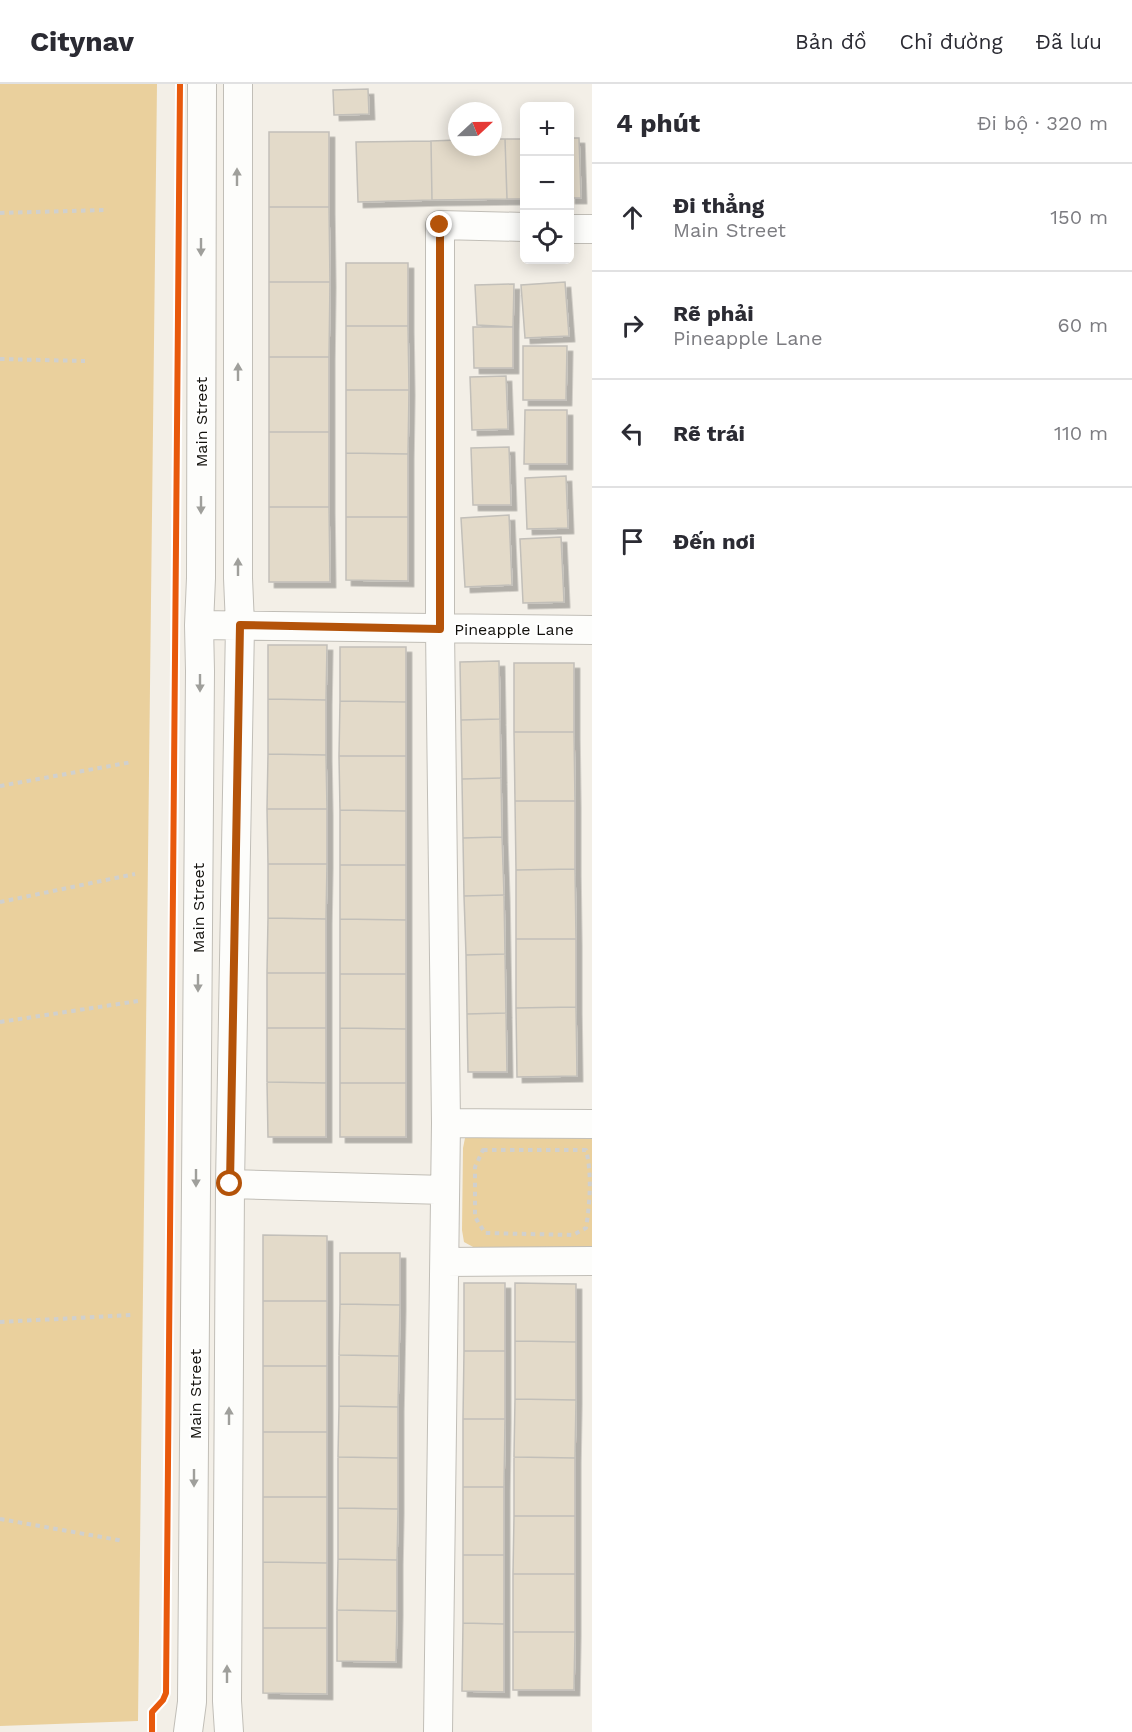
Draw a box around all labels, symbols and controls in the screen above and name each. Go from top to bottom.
text: Citynav [30,25,134,58]
text: Bản đồ [795,29,867,54]
text: Chỉ đường [900,29,1003,54]
text: Đã lưu [1036,29,1102,54]
north arrow [448,102,502,156]
map controls [520,102,574,264]
button: + [520,102,574,156]
text: 4 phút [616,108,700,138]
text: Đi bộ · 320 m [977,111,1108,135]
button: − [520,156,574,210]
one-way arrow [232,167,242,186]
text: Đi thẳng [673,193,764,218]
icon: ahead [616,201,649,234]
text: 150 m [1050,205,1108,229]
button: locate [520,210,574,264]
route end [426,211,452,237]
text: Main Street [673,218,786,242]
one-way arrow [196,238,206,257]
text: Rẽ phải [673,301,754,326]
icon: right [616,309,649,342]
text: 60 m [1058,313,1108,337]
text: Pineapple Lane [673,326,823,350]
one-way arrow [233,362,243,381]
street label: Main Street [192,377,211,467]
icon: left [616,417,649,450]
text: Rẽ trái [673,421,745,446]
text: 110 m [1054,421,1108,445]
one-way arrow [196,496,206,515]
icon: arrive [616,525,649,558]
text: Đến nơi [673,529,755,554]
one-way arrow [233,557,243,576]
street label: Pineapple Lane [454,620,574,639]
one-way arrow [195,674,205,693]
street label: Main Street [189,863,208,953]
one-way arrow [193,974,203,993]
one-way arrow [191,1169,201,1188]
route start [216,1170,242,1196]
street label: Main Street [186,1349,205,1439]
one-way arrow [224,1406,234,1425]
one-way arrow [189,1469,199,1488]
one-way arrow [222,1664,232,1683]

